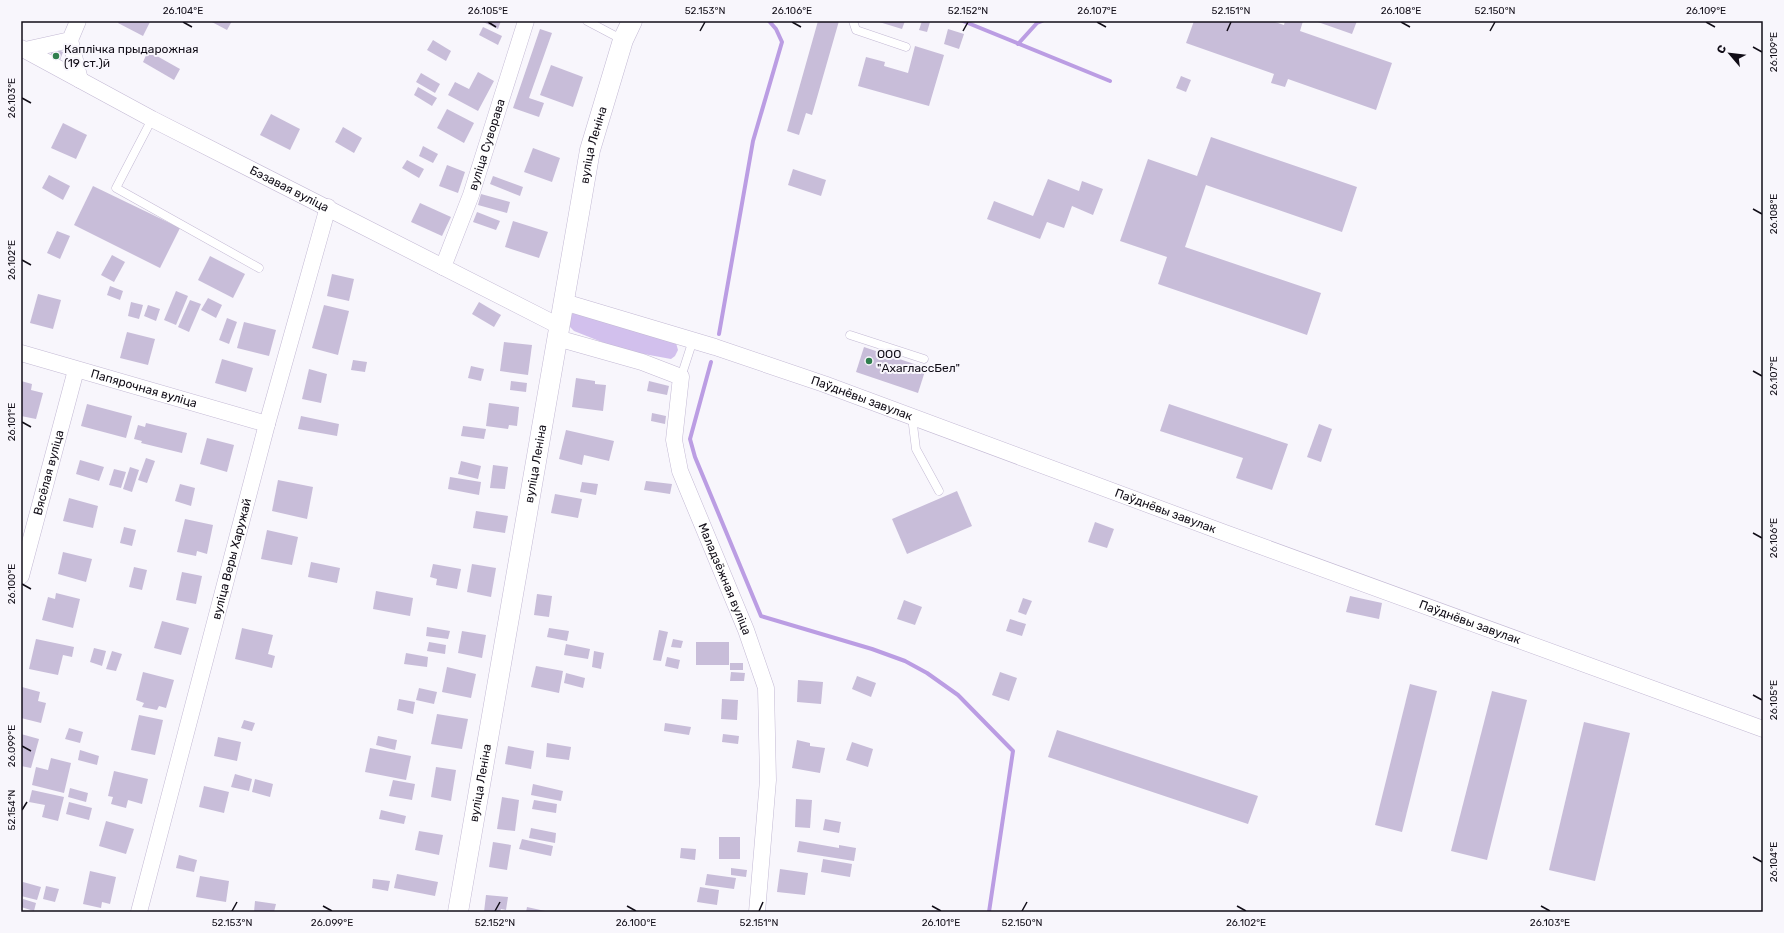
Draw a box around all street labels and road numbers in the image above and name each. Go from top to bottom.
street label: вуліца Суворава [466,97,508,192]
street label: вуліца Леніна [577,105,610,185]
street label: Бэзавая вуліца [247,163,331,215]
street label: Папярочная вуліца [89,367,199,410]
street label: Паўднёвы завулак [809,373,915,423]
street label: вуліца Леніна [522,423,549,504]
street label: Вясёлая вуліца [31,428,67,517]
street label: Паўднёвы завулак [1113,486,1219,536]
street label: вуліца Веры Харужай [209,497,254,621]
street label: Маладзёжная вуліца [695,521,754,637]
street label: Паўднёвы завулак [1417,597,1523,647]
street label: вуліца Леніна [467,743,494,823]

